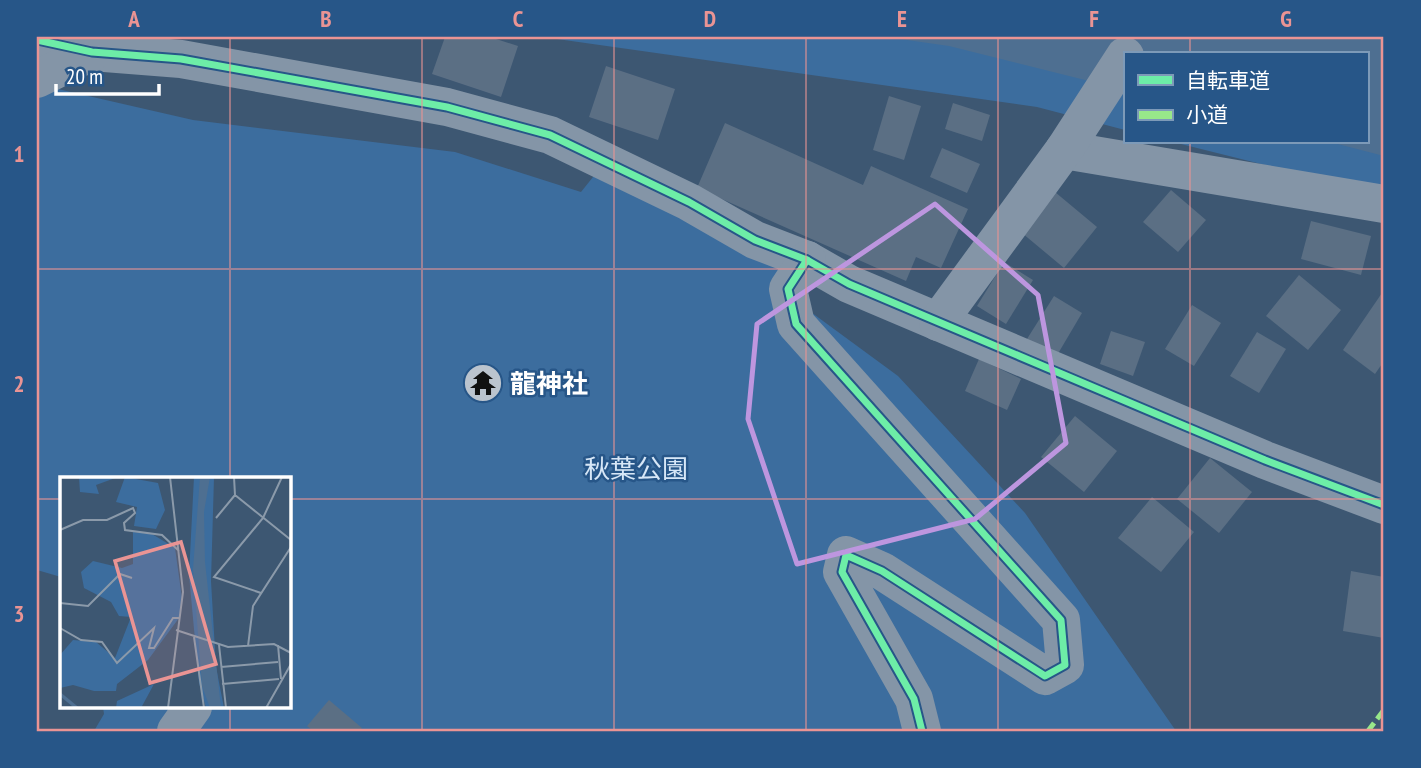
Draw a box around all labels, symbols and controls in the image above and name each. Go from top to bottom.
text: A [127,4,140,33]
text: B [320,4,332,33]
text: C [513,4,524,33]
text: D [704,4,716,33]
text: E [897,4,907,33]
text: F [1089,4,1099,33]
text: G [1280,4,1292,33]
scale bar [56,52,159,96]
legend [1124,52,1368,144]
text: 20 m [66,63,103,90]
text: 自転車道 [1186,67,1270,94]
text: 小道 [1186,101,1228,128]
text: 1 [14,139,25,168]
temple icon: 龍神社 [462,362,504,404]
place label: 龍神社 [510,367,588,400]
text: 2 [14,369,25,398]
park label: 秋葉公園 [584,452,688,485]
inset map [60,477,290,708]
text: 3 [14,599,25,628]

